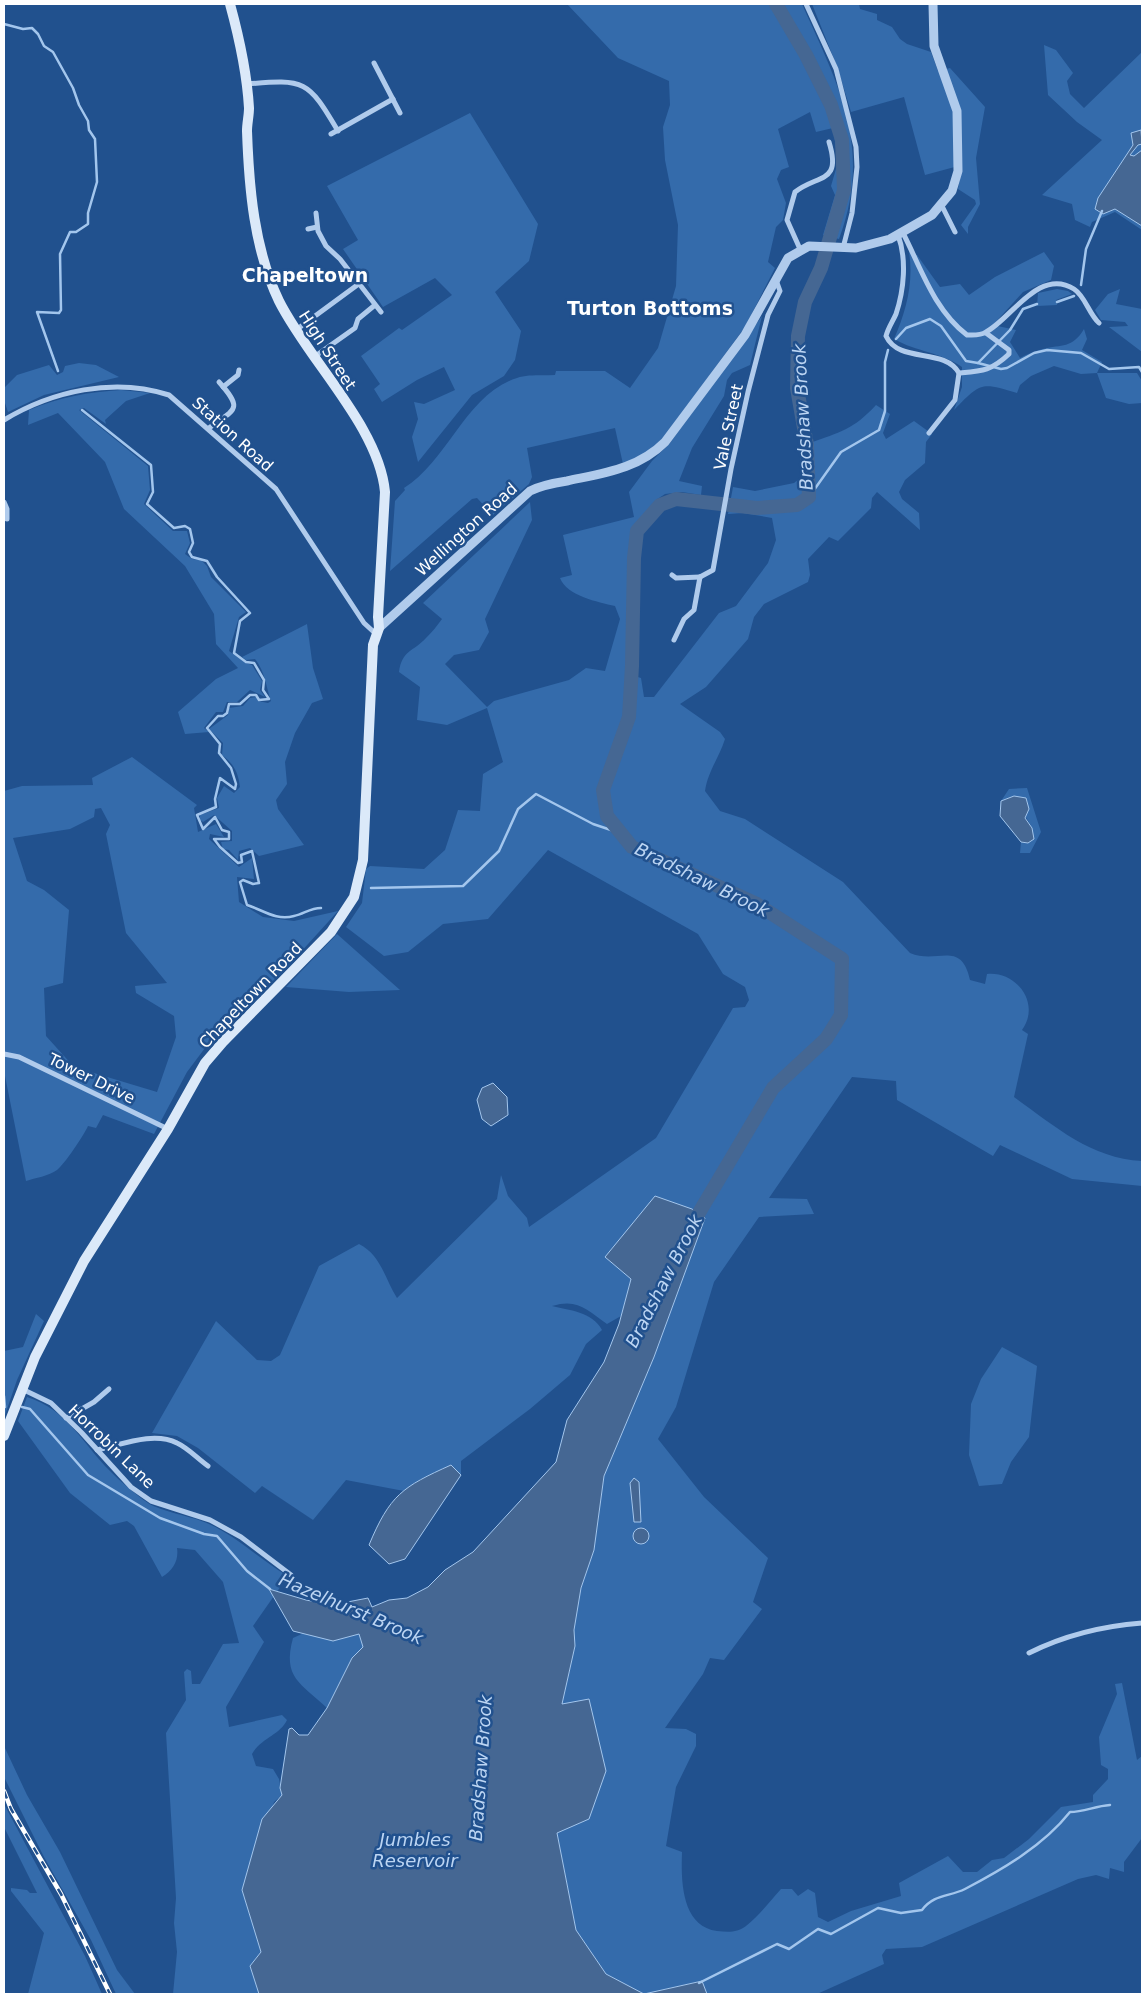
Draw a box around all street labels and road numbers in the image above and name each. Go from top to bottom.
street label: High Street [295,307,360,393]
street label: Vale Street [710,382,747,472]
street label: Station Road [188,393,277,476]
street label: Wellington Road [412,479,521,580]
street label: Chapeltown Road [195,938,306,1052]
street label: Tower Drive [44,1049,138,1108]
street label: Horrobin Lane [65,1400,159,1492]

